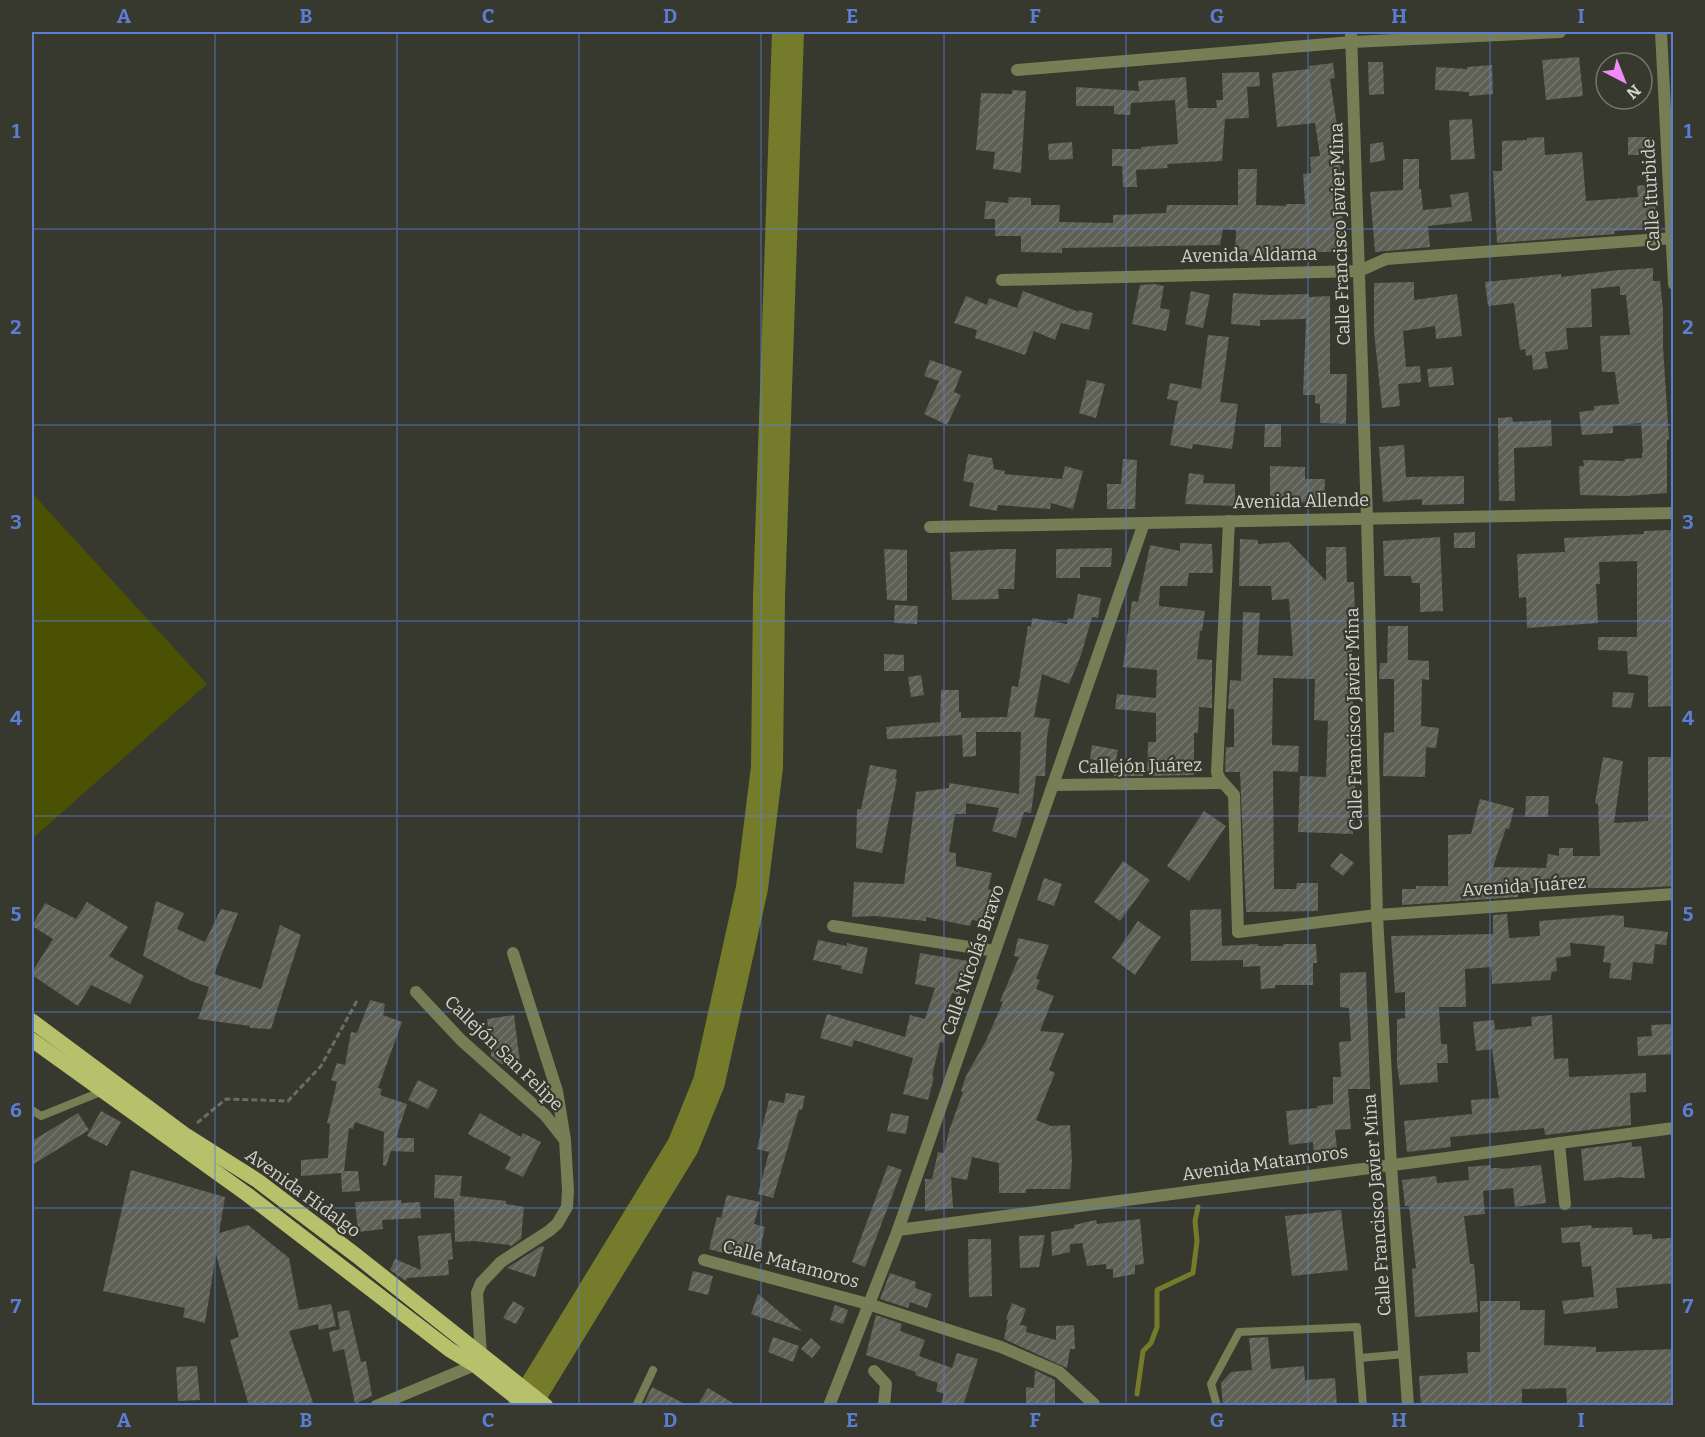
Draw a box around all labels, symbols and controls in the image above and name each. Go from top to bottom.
text: A [117,4,132,28]
text: B [300,4,313,28]
text: C [482,4,494,28]
text: D [663,4,677,28]
text: E [846,4,858,28]
text: F [1029,4,1041,28]
text: G [1210,4,1224,28]
text: H [1391,4,1407,28]
text: I [1577,4,1585,28]
north arrow [1594,51,1654,111]
text: N [1623,81,1645,103]
text: 1 [12,119,21,143]
text: 1 [1684,119,1693,143]
street label: Calle Francisco Javier Mina [1325,122,1355,346]
street label: Calle Iturbide [1637,138,1665,252]
street label: Avenida Aldama [1181,243,1318,267]
text: 2 [10,315,22,339]
text: 2 [1682,315,1694,339]
street label: Avenida Allende [1233,489,1369,513]
text: 3 [10,510,22,534]
text: 3 [1682,510,1694,534]
street label: Calle Francisco Javier Mina [1341,607,1367,831]
text: 4 [10,706,22,730]
text: 4 [1682,706,1694,730]
street label: Callejón Juárez [1078,754,1202,778]
street label: Avenida Juárez [1461,871,1587,901]
street label: Calle Nicolás Bravo [937,882,1009,1038]
text: 5 [11,902,22,926]
text: 5 [1683,902,1694,926]
street label: Callejón San Felipe [440,991,568,1115]
street label: Calle Francisco Javier Mina [1358,1093,1396,1317]
text: 6 [10,1098,22,1122]
text: 6 [1682,1098,1694,1122]
street label: Avenida Matamoros [1181,1140,1349,1186]
street label: Avenida Hidalgo [241,1144,365,1242]
street label: Calle Matamoros [720,1235,862,1293]
text: 7 [11,1294,22,1318]
text: 7 [1683,1294,1694,1318]
text: A [117,1408,132,1432]
text: B [300,1408,313,1432]
text: C [482,1408,494,1432]
text: D [663,1408,677,1432]
text: E [846,1408,858,1432]
text: F [1029,1408,1041,1432]
text: G [1210,1408,1224,1432]
text: H [1391,1408,1407,1432]
text: I [1577,1408,1585,1432]

